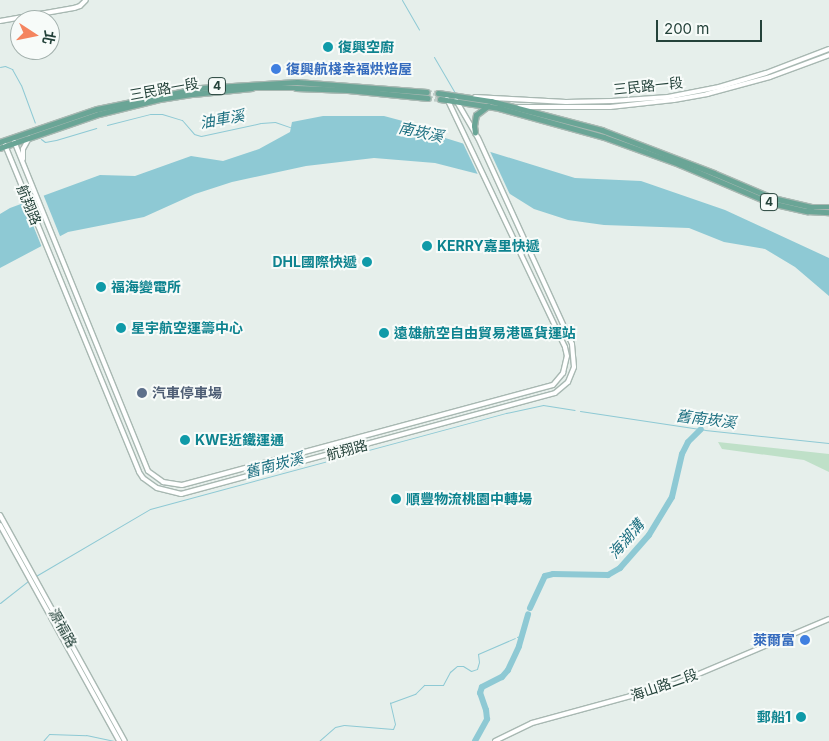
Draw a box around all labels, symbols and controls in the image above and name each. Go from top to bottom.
north arrow [10,10,60,60]
scale bar [659,10,765,42]
text: 200 m [664,19,709,38]
text: 北 [40,29,59,46]
place label: 復興空廚 [338,39,394,55]
marker: 復興空廚 [322,41,334,53]
place label: 復興航棧幸福烘焙屋 [286,61,412,77]
marker: 復興航棧幸福烘焙屋 [270,63,282,75]
street label: 三民路一段 [612,74,684,98]
street label: 三民路一段 [128,75,200,103]
road number: 4 [207,76,227,95]
water label: 油車溪 [198,106,246,132]
water label: 南崁溪 [397,119,445,145]
street label: 航翔路 [13,182,45,228]
road number: 4 [759,192,779,212]
place label: KERRY嘉里快遞 [437,238,540,254]
marker: KERRY嘉里快遞 [421,240,433,252]
place label: DHL國際快遞 [273,254,357,270]
marker: DHL國際快遞 [361,256,373,268]
place label: 福海變電所 [111,279,181,295]
marker: 福海變電所 [95,281,107,293]
place label: 星宇航空運籌中心 [131,320,243,336]
marker: 星宇航空運籌中心 [115,322,127,334]
place label: 遠雄航空自由貿易港區貨運站 [394,325,576,341]
marker: 遠雄航空自由貿易港區貨運站 [378,327,390,339]
place label: 汽車停車場 [152,385,222,401]
marker: 汽車停車場 [136,387,148,399]
water label: 舊南崁溪 [675,406,737,432]
place label: KWE近鐵運通 [195,432,284,448]
marker: KWE近鐵運通 [179,434,191,446]
street label: 航翔路 [325,436,369,464]
water label: 舊南崁溪 [243,449,305,481]
place label: 順豐物流桃園中轉場 [406,491,532,507]
marker: 順豐物流桃園中轉場 [390,493,402,505]
water label: 海湖溝 [604,516,648,562]
street label: 源福路 [45,606,81,650]
place label: 萊爾富 [753,632,795,648]
marker: 萊爾富 [799,634,811,646]
street label: 海山路二段 [628,666,700,704]
place label: 郵船1 [757,709,791,725]
marker: 郵船1 [795,711,807,723]

